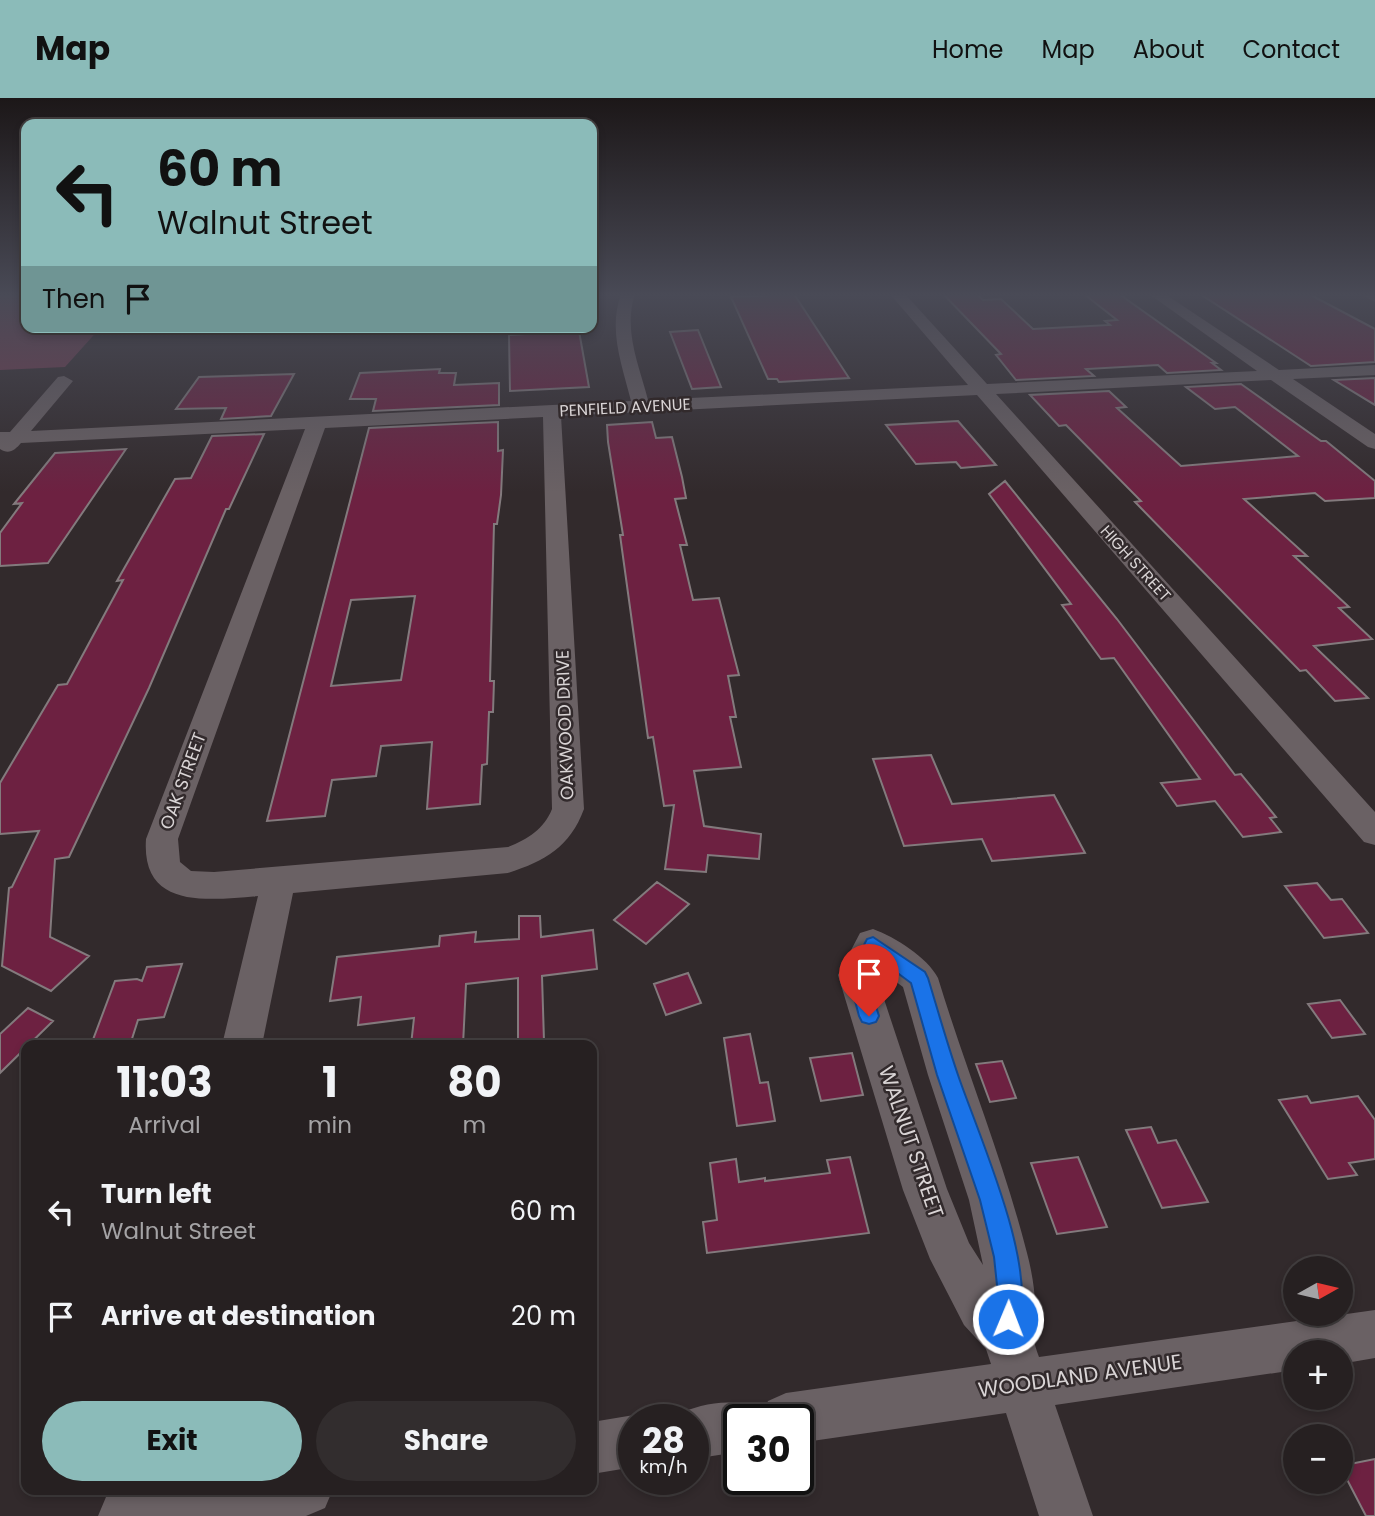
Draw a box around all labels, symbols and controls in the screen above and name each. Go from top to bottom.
text: Map [35,25,110,72]
text: Home [932,33,1004,66]
text: Map [1042,33,1095,66]
text: About [1133,33,1204,66]
text: Contact [1242,33,1340,66]
text: 60 m [157,135,282,203]
icon: left [42,147,133,238]
text: Walnut Street [157,200,373,245]
icon: arrive [119,280,157,318]
text: Then [42,281,105,317]
street label: PENFIELD AVENUE [559,393,691,422]
street label: HIGH STREET [1095,520,1176,607]
street label: OAKWOOD DRIVE [549,650,580,800]
street label: OAK STREET [153,729,212,833]
pin [839,944,899,1016]
icon: arrive [850,955,888,993]
text: 11:03 [116,1053,213,1112]
text: 1 [322,1053,338,1112]
text: 80 [447,1053,502,1112]
street label: WALNUT STREET [872,1062,951,1222]
text: Arrival [128,1109,201,1141]
text: min [308,1109,352,1141]
text: m [463,1109,486,1141]
text: Turn left [101,1176,212,1212]
icon: left [42,1193,80,1231]
text: 60 m [509,1193,576,1229]
text: Walnut Street [101,1215,256,1247]
north arrow [1283,1256,1353,1326]
map controls [1283,1256,1353,1494]
position arrow [971,1282,1045,1356]
icon: arrive [42,1298,80,1336]
text: Arrive at destination [101,1298,376,1334]
text: 20 m [511,1298,576,1334]
button: + [1283,1340,1353,1410]
street label: WOODLAND AVENUE [976,1347,1184,1404]
button: Exit [42,1401,302,1481]
button: Share [316,1401,576,1481]
speed limit sign: 30 [723,1404,814,1495]
text: 28 [642,1416,685,1465]
button: − [1283,1424,1353,1494]
text: km/h [640,1454,687,1479]

